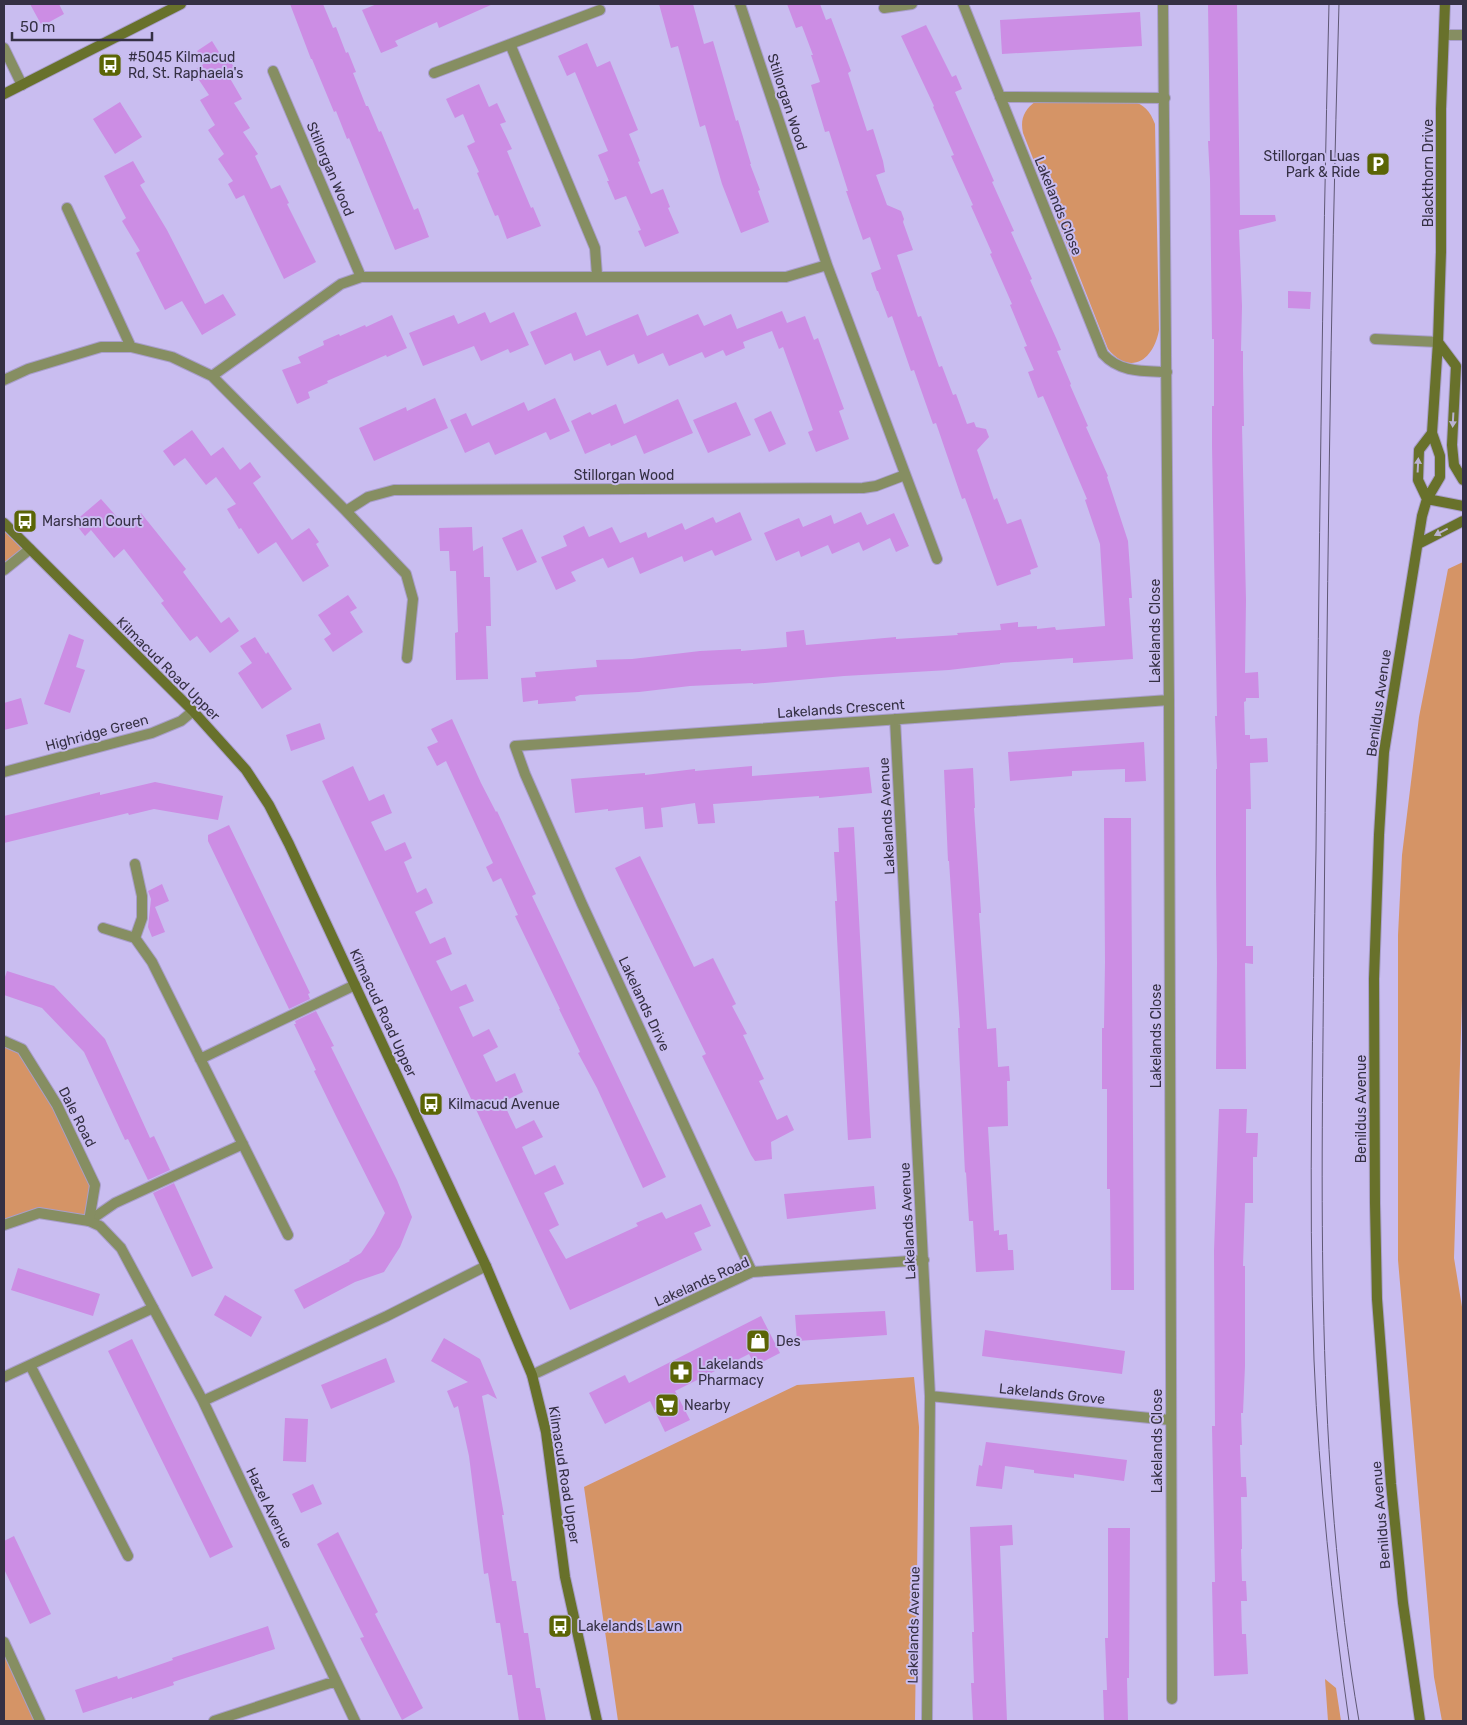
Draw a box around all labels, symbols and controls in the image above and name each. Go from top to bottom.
scale bar [12,10,152,42]
text: 50 m [20,18,55,36]
place label: #5045 Kilmacud Rd, St. Raphaela's [128,49,243,82]
street label: Stillorgan Wood [763,51,811,153]
bus stop icon: #5045 Kilmacud Rd, St. Raphaela's [97,52,123,78]
street label: Stillorgan Wood [303,119,357,219]
street label: Blackthorn Drive [1420,119,1437,227]
place label: Stillorgan Luas Park & Ride [1263,148,1360,181]
parking icon: Stillorgan Luas Park & Ride [1365,151,1391,177]
street label: Lakelands Close [1031,154,1086,258]
one-way arrow [1449,412,1457,428]
one-way arrow [1415,457,1423,473]
street label: Stillorgan Wood [574,467,674,484]
bus stop icon: Marsham Court [12,508,38,534]
place label: Marsham Court [42,513,143,530]
one-way arrow [1433,528,1448,537]
street label: Lakelands Close [1147,579,1164,683]
street label: Kilmacud Road Upper [113,614,224,725]
street label: Benildus Avenue [1363,648,1395,758]
street label: Lakelands Crescent [777,696,906,722]
street label: Highridge Green [44,711,150,755]
street label: Lakelands Avenue [875,757,899,875]
street label: Kilmacud Road Upper [346,946,420,1080]
street label: Lakelands Drive [615,954,673,1054]
street label: Lakelands Close [1148,984,1165,1088]
street label: Benildus Avenue [1353,1055,1370,1163]
street label: Dale Road [55,1084,99,1150]
bus stop icon: Kilmacud Avenue [418,1091,444,1117]
place label: Kilmacud Avenue [448,1096,560,1113]
street label: Lakelands Avenue [896,1162,920,1280]
street label: Lakelands Road [652,1253,752,1311]
shop icon: Des [745,1328,771,1354]
place label: Des [776,1333,801,1350]
place label: Lakelands Pharmacy [698,1356,764,1389]
pharmacy icon: Lakelands Pharmacy [668,1359,694,1385]
street label: Lakelands Grove [998,1380,1106,1408]
street label: Lakelands Close [1149,1389,1166,1493]
supermarket icon: Nearby [654,1392,680,1418]
place label: Nearby [684,1397,731,1414]
street label: Kilmacud Road Upper [545,1405,583,1546]
street label: Benildus Avenue [1368,1460,1394,1570]
street label: Hazel Avenue [242,1465,296,1551]
street label: Lakelands Avenue [904,1566,924,1684]
bus stop icon: Lakelands Lawn [547,1613,573,1639]
place label: Lakelands Lawn [578,1618,682,1635]

